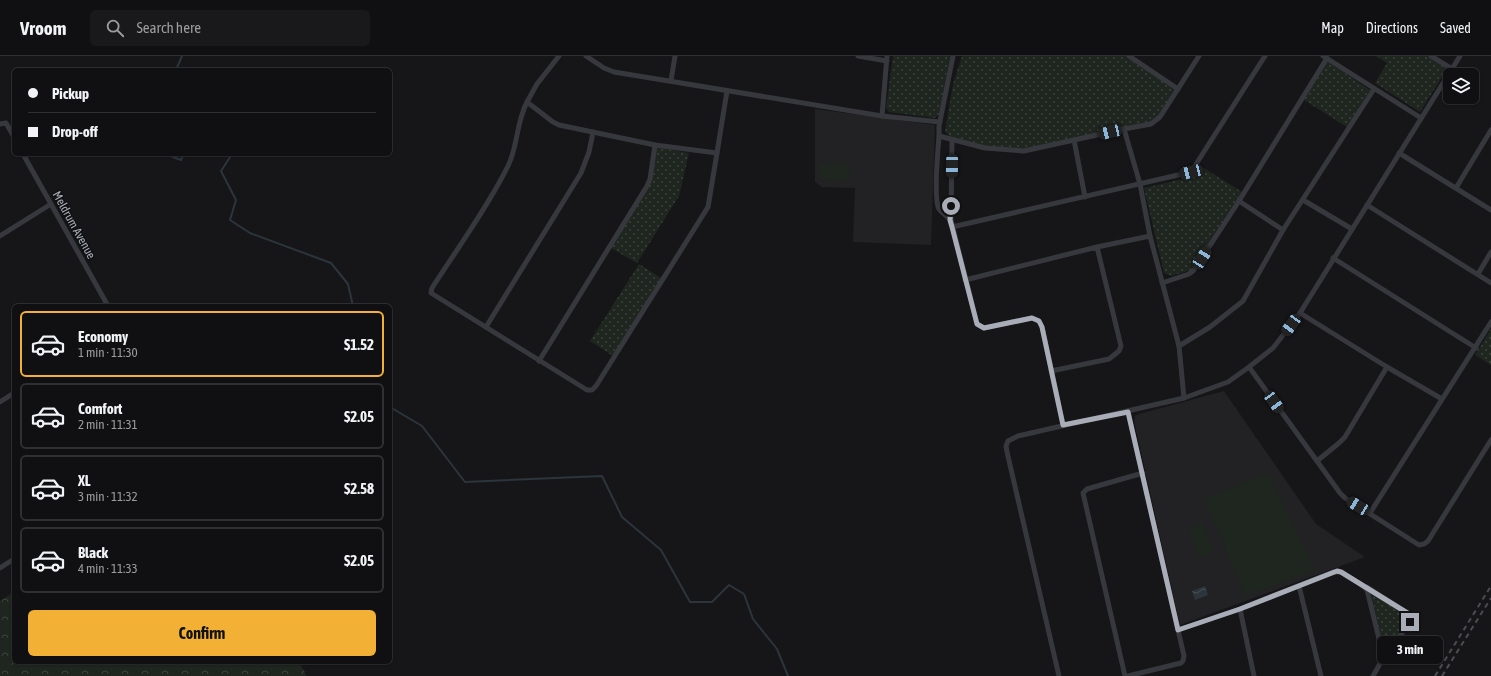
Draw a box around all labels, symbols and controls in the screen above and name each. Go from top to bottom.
search box [90,10,370,46]
text: Vroom [20,17,66,39]
icon: search [104,17,126,39]
text: Search here [136,19,201,36]
text: Map [1321,20,1344,36]
text: Directions [1366,20,1418,36]
text: Saved [1440,20,1471,36]
map controls [1443,68,1479,104]
button: layers [1443,68,1479,104]
text: Pickup [52,85,89,102]
text: Drop-off [52,123,98,140]
car [1097,123,1123,141]
car [946,154,958,178]
car [1178,163,1204,181]
street label: Meldrum Avenue [50,189,98,261]
route start [942,197,960,215]
car [1190,245,1214,271]
car [1279,312,1303,338]
icon: car [30,326,66,362]
text: Economy [78,328,128,345]
text: $1.52 [344,336,374,353]
text: 1 min · 11:30 [78,345,138,360]
car [1262,389,1286,415]
icon: car [30,398,66,434]
text: Comfort [78,400,122,417]
text: $2.05 [344,408,374,425]
text: 2 min · 11:31 [78,417,138,432]
icon: car [30,470,66,506]
text: XL [78,472,91,489]
text: $2.58 [344,480,374,497]
text: 3 min · 11:32 [78,489,138,504]
car [1345,495,1371,517]
icon: car [30,542,66,578]
text: Black [78,544,108,561]
text: $2.05 [344,552,374,569]
text: 4 min · 11:33 [78,561,138,576]
button: Confirm [28,610,376,656]
route end [1401,613,1419,631]
callout: 3 min [1377,636,1443,664]
text: 3 min [1397,642,1423,657]

